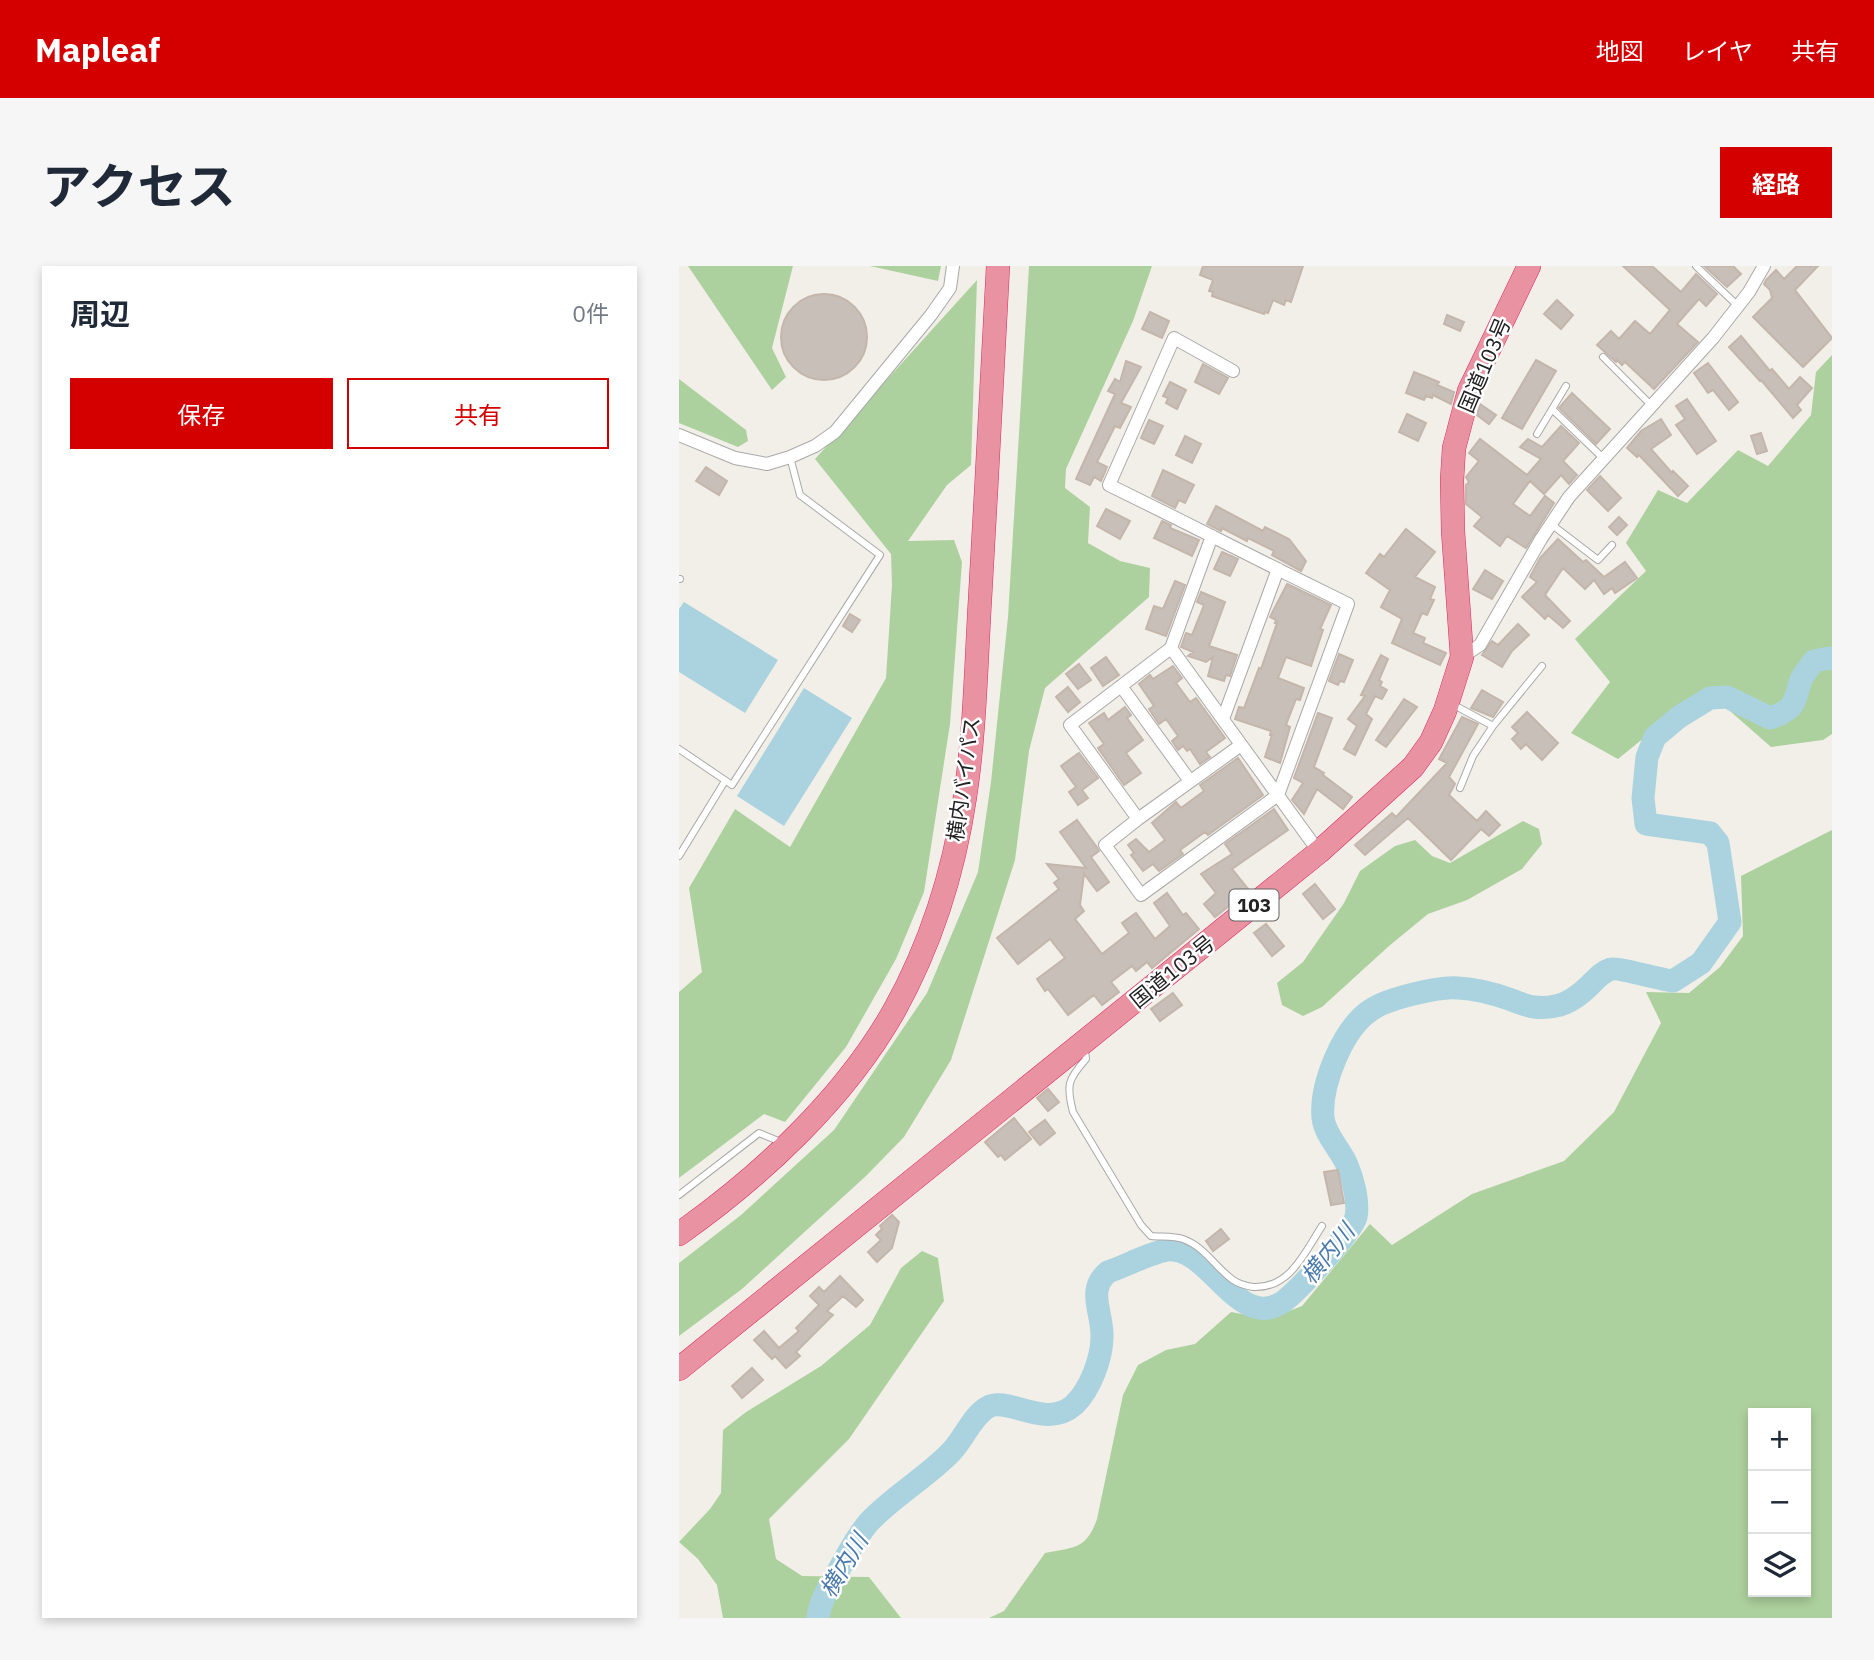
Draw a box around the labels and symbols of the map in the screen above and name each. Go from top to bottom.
street label: 国道103号 [1451,313,1517,417]
street label: 横内バイパス [940,715,986,843]
road number: 103 [1229,890,1279,920]
street label: 国道103号 [1124,928,1220,1014]
water label: 横内川 [1294,1214,1362,1289]
water label: 横内川 [812,1525,875,1602]

